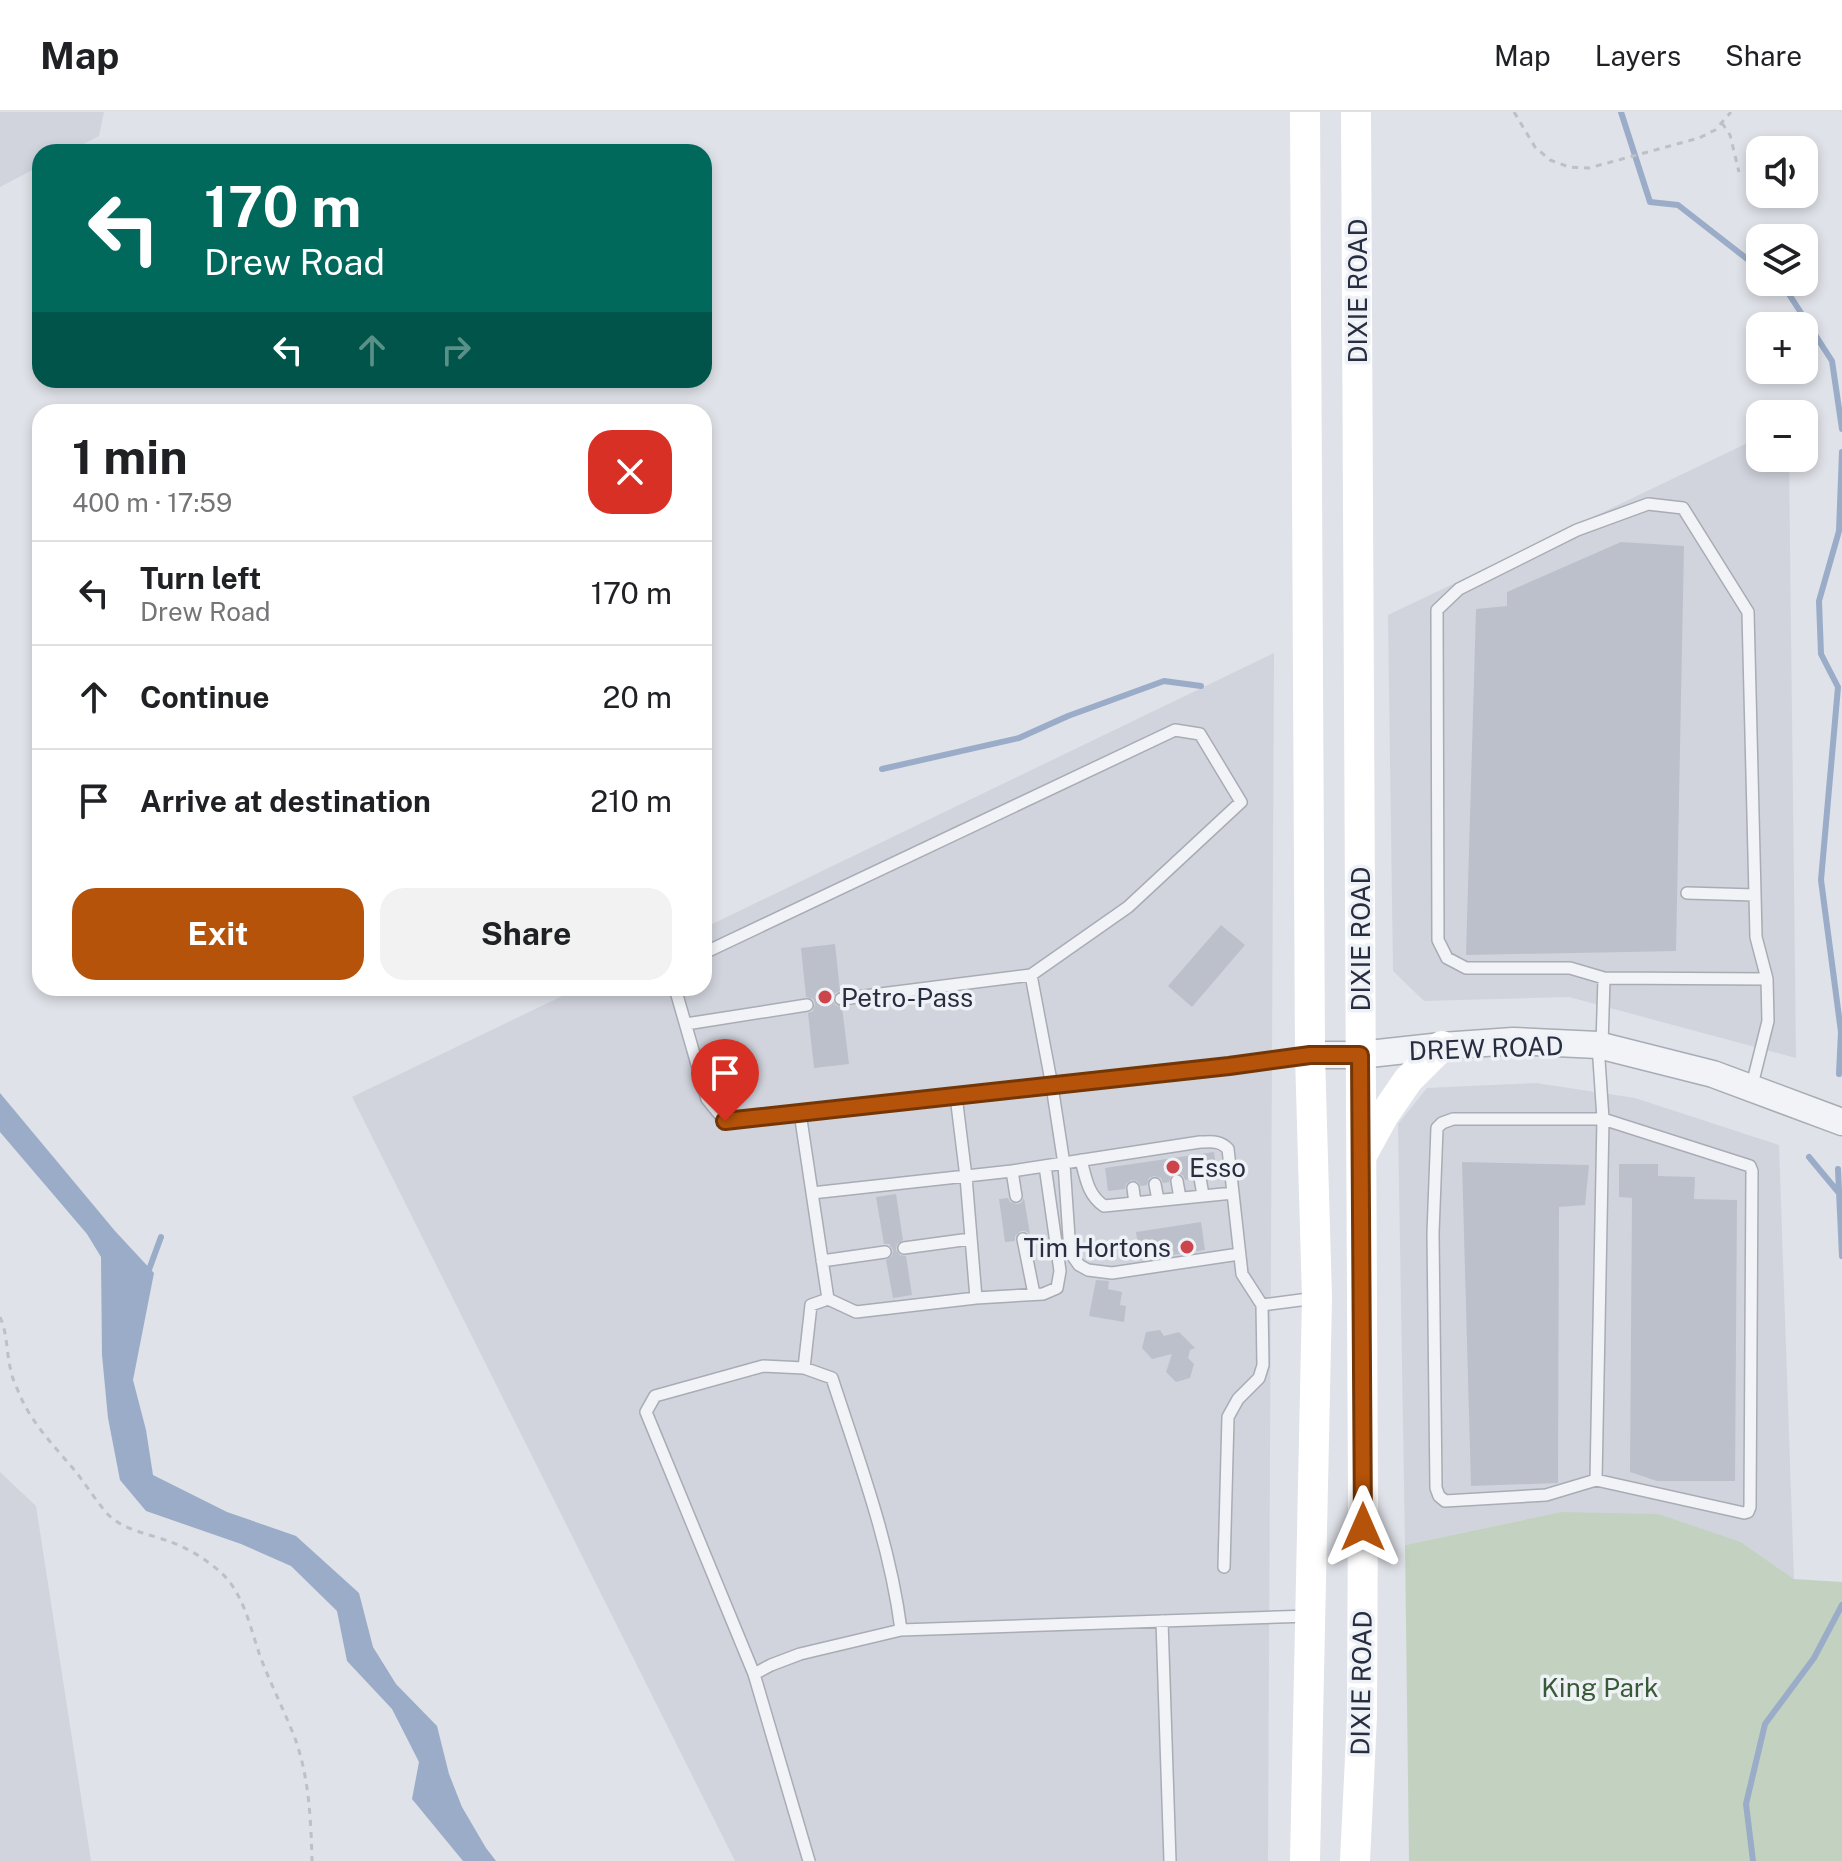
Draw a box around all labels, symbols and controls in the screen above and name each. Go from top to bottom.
text: Map [40,33,119,78]
text: Map [1494,39,1551,72]
text: Layers [1595,39,1681,72]
text: Share [1725,39,1802,72]
map controls [1746,136,1818,472]
button: sound [1746,136,1818,208]
text: 170 m [204,174,361,240]
icon: left [72,176,176,280]
street label: DIXIE ROAD [1342,218,1373,364]
button: layers [1746,224,1818,296]
text: Drew Road [204,241,385,283]
button: + [1746,312,1818,384]
icon: left [266,328,310,372]
icon: ahead [350,328,394,372]
icon: right [434,328,478,372]
button: − [1746,400,1818,472]
text: 1 min [72,428,188,485]
button: close [588,430,672,514]
text: 400 m · 17:59 [72,487,232,518]
text: Turn left [140,560,261,596]
icon: left [72,571,116,615]
text: 170 m [591,575,672,611]
text: Drew Road [140,596,271,627]
icon: ahead [72,675,116,719]
text: Continue [140,679,270,715]
text: 20 m [603,679,672,715]
icon: arrive [72,779,116,823]
text: Arrive at destination [140,783,431,819]
text: 210 m [590,783,672,819]
street label: DIXIE ROAD [1345,866,1376,1012]
button: Exit [72,888,364,980]
button: Share [380,888,672,980]
place label: Petro-Pass [841,982,973,1013]
marker: Petro-Pass [816,988,834,1006]
street label: DREW ROAD [1408,1030,1564,1066]
pin [691,1039,759,1121]
icon: arrive [703,1051,747,1095]
place label: Esso [1189,1152,1246,1183]
marker: Esso [1164,1158,1182,1176]
place label: Tim Hortons [1023,1232,1171,1263]
marker: Tim Hortons [1178,1238,1196,1256]
position arrow [1321,1485,1405,1569]
street label: DIXIE ROAD [1344,1610,1378,1756]
park label: King Park [1541,1672,1659,1703]

